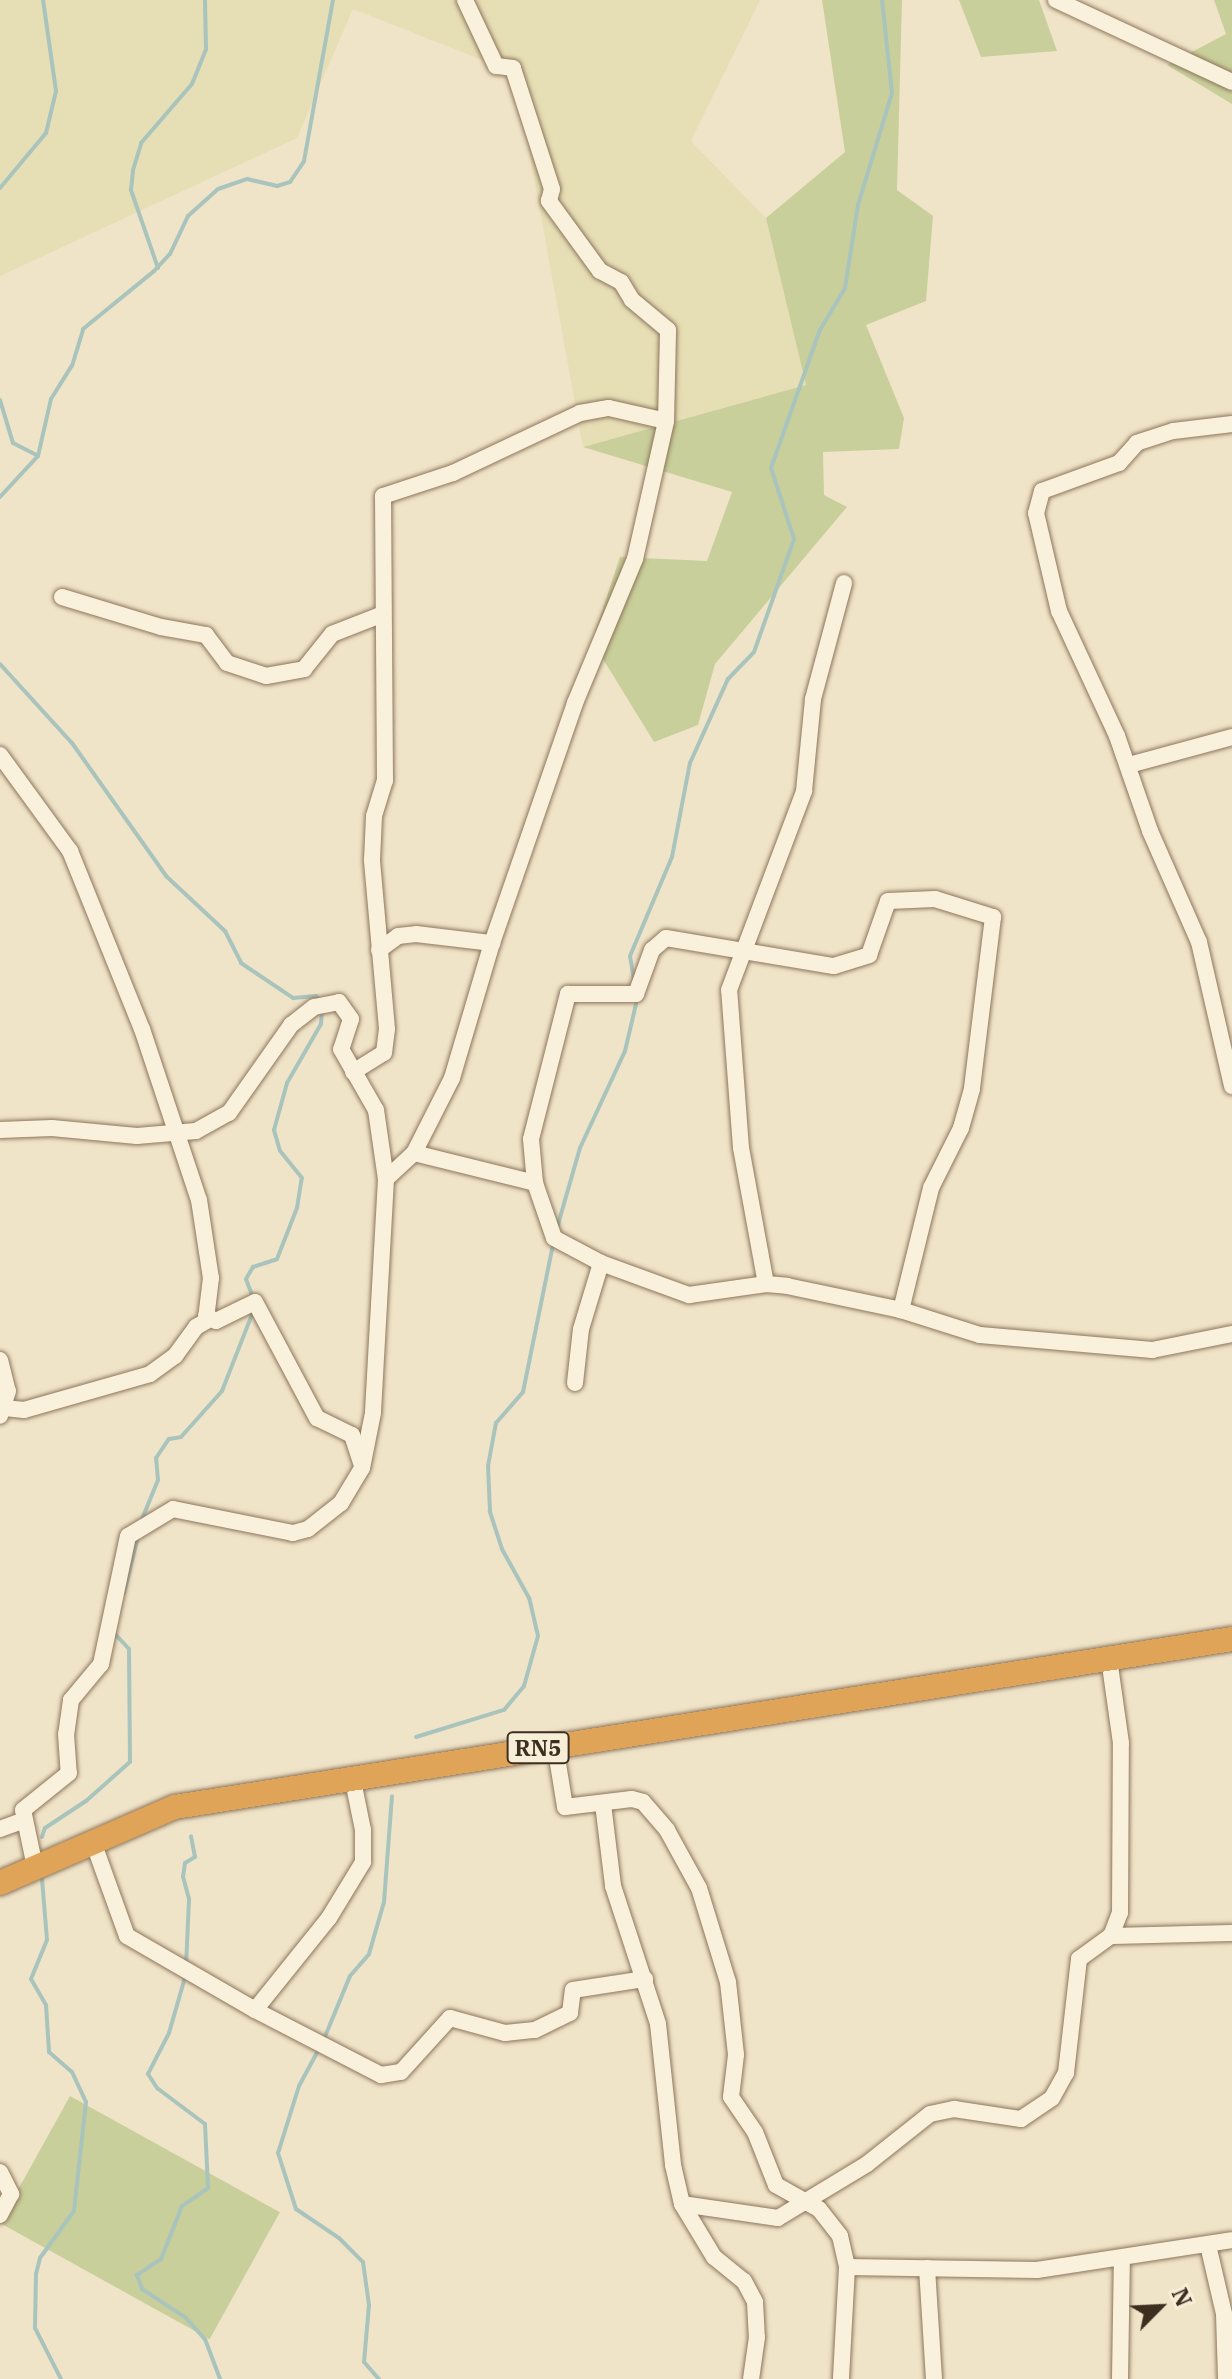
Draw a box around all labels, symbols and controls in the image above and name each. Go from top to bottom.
road number: RN5 [506,1730,570,1766]
north arrow [1120,2267,1200,2347]
text: N [1166,2283,1199,2311]

